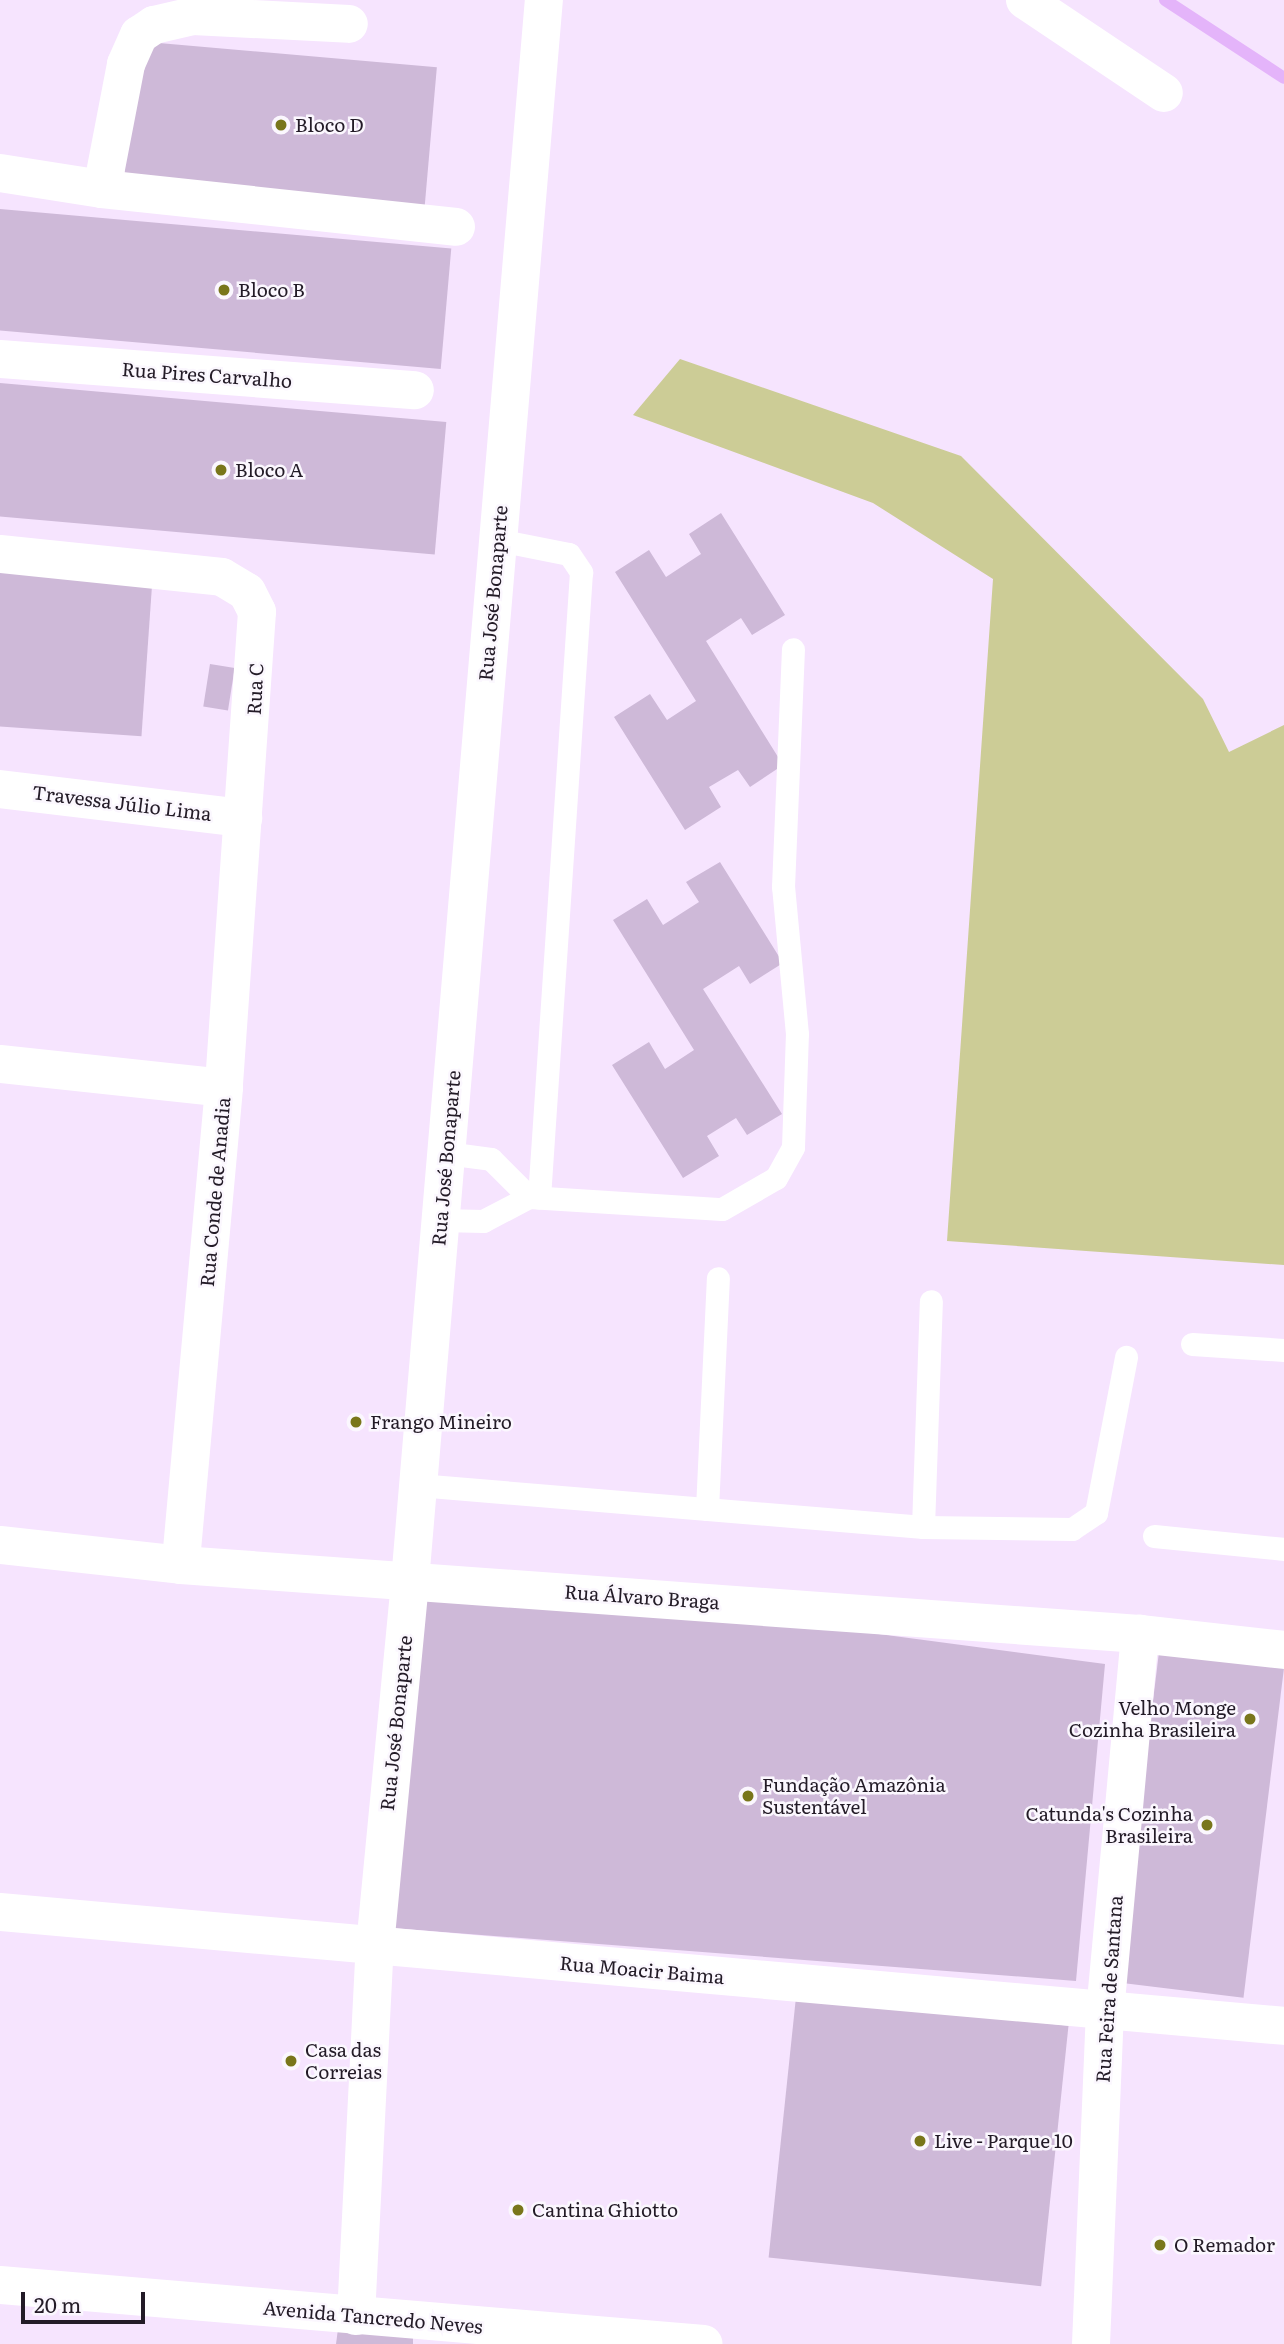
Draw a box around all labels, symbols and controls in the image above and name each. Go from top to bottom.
place label: Bloco D [295,114,364,136]
marker: Bloco D [273,117,289,133]
place label: Bloco B [238,279,305,301]
marker: Bloco B [216,282,232,298]
street label: Rua Pires Carvalho [121,358,293,392]
place label: Bloco A [235,459,303,481]
marker: Bloco A [213,462,229,478]
street label: Rua José Bonaparte [474,504,512,682]
street label: Rua C [242,662,268,716]
street label: Travessa Júlio Lima [31,781,213,825]
street label: Rua José Bonaparte [427,1069,465,1247]
street label: Rua Conde de Anadia [195,1096,235,1288]
place label: Frango Mineiro [370,1411,512,1433]
marker: Frango Mineiro [348,1414,364,1430]
street label: Rua Álvaro Braga [563,1580,721,1614]
street label: Rua José Bonaparte [375,1634,417,1812]
place label: Velho Monge Cozinha Brasileira [1069,1697,1236,1741]
marker: Velho Monge Cozinha Brasileira [1242,1711,1258,1727]
place label: Fundação Amazônia Sustentável [762,1774,946,1818]
marker: Fundação Amazônia Sustentável [740,1788,756,1804]
place label: Catunda's Cozinha Brasileira [1026,1803,1193,1847]
marker: Catunda's Cozinha Brasileira [1199,1817,1215,1833]
street label: Rua Feira de Santana [1091,1895,1127,2083]
street label: Rua Moacir Baima [559,1951,725,1989]
place label: Casa das Correias [305,2039,382,2083]
marker: Casa das Correias [283,2053,299,2069]
place label: Live - Parque 10 [934,2130,1073,2152]
marker: Live - Parque 10 [912,2133,928,2149]
place label: Cantina Ghiotto [532,2199,678,2221]
marker: Cantina Ghiotto [510,2202,526,2218]
place label: O Remador [1174,2234,1275,2256]
marker: O Remador [1152,2237,1168,2253]
scale bar [24,2278,149,2322]
text: 20 m [34,2288,81,2319]
street label: Avenida Tancredo Neves [262,2296,484,2338]

